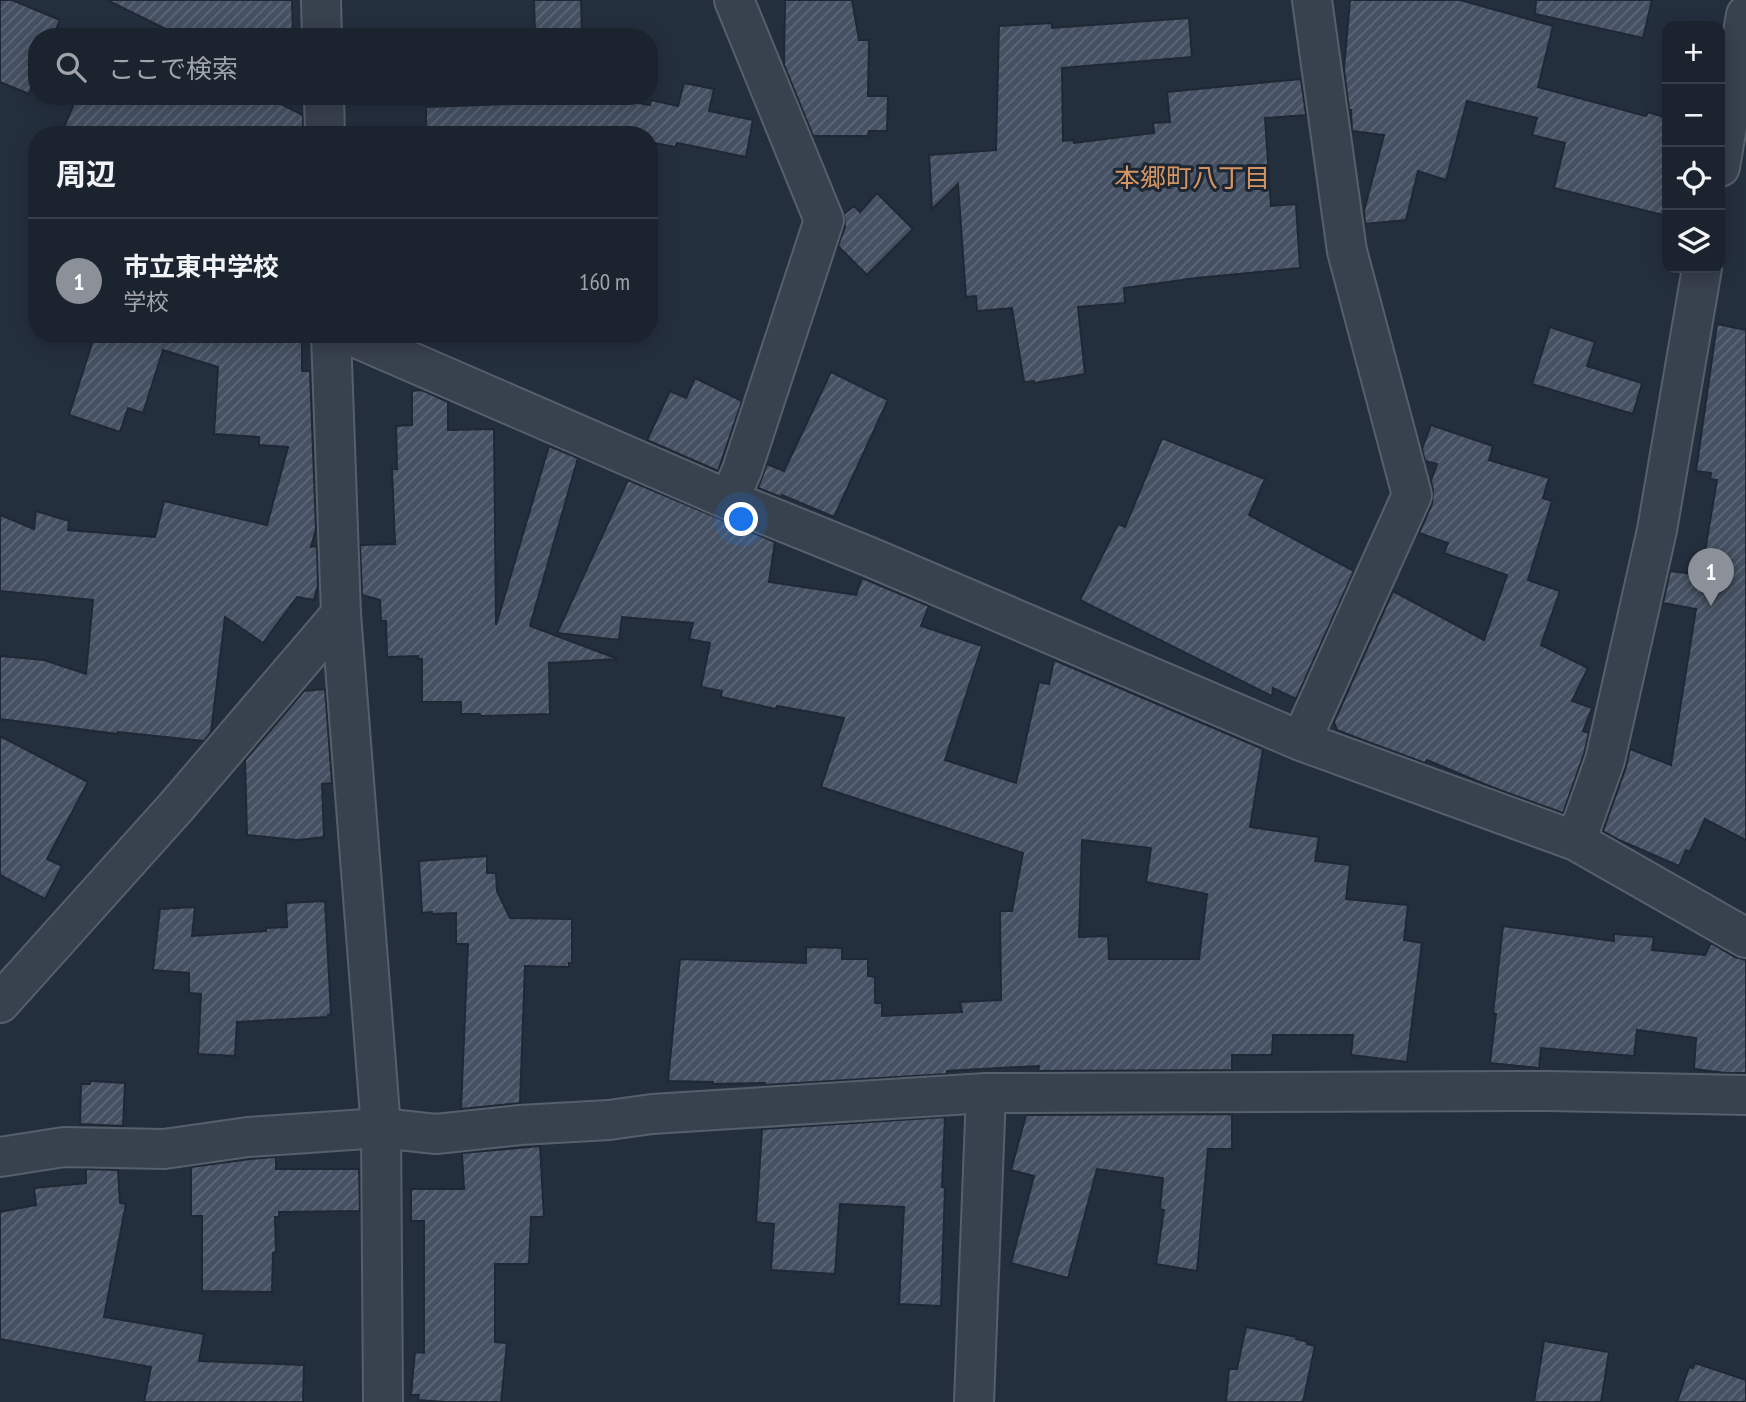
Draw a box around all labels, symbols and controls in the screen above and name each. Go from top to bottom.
map controls [1662,21,1725,273]
button: + [1662,21,1725,84]
search box [28,28,658,105]
icon: search [52,48,90,86]
text: ここで検索 [108,52,238,85]
button: − [1662,84,1725,147]
button: locate [1662,147,1725,210]
text: 周辺 [56,154,116,193]
district label: 本郷町八丁目 [1114,161,1270,194]
button: layers [1662,210,1725,273]
text: 市立東中学校 [123,250,279,283]
text: 1 [74,267,85,296]
text: 160 m [579,267,630,296]
text: 学校 [123,287,169,316]
your location [724,502,758,536]
pin: 1 [1688,548,1734,606]

